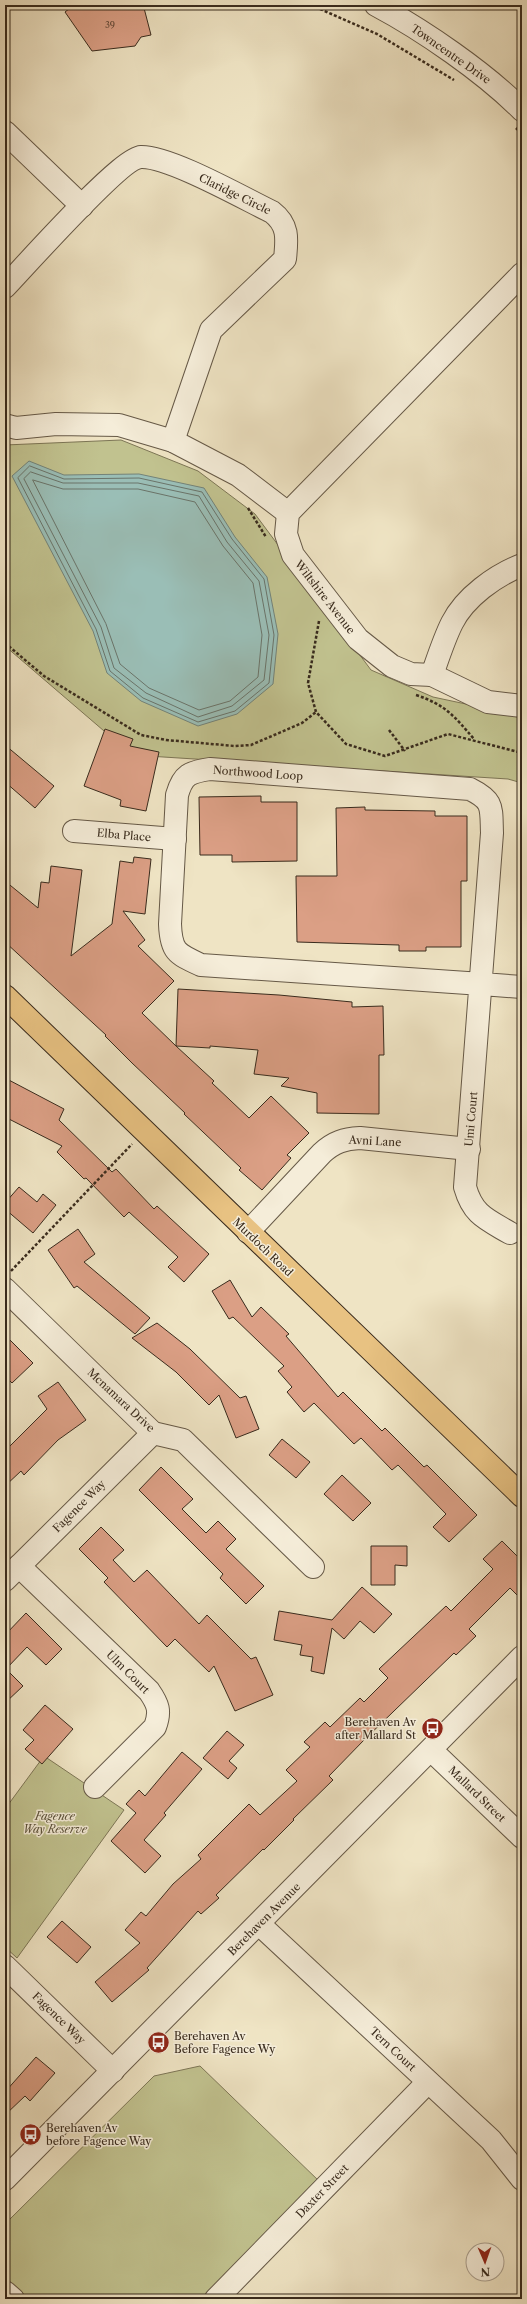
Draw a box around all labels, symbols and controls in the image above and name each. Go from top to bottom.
house number: 39 [105,19,115,30]
street label: Towncentre Drive [408,21,494,87]
street label: Claridge Circle [197,170,273,218]
street label: Wiltshire Avenue [291,557,358,637]
street label: Northwood Loop [213,763,304,783]
street label: Elba Place [96,826,152,844]
street label: Umi Court [462,1091,480,1147]
street label: Avni Lane [347,1133,402,1149]
street label: Murdoch Road [230,1215,296,1279]
street label: Mcnamara Drive [84,1365,158,1435]
street label: Fagence Way [50,1476,109,1535]
street label: Ulm Court [103,1647,153,1697]
place label: Berehaven Av after Mallard St [335,1715,417,1742]
bus stop icon: Berehaven Av after Mallard St [419,1715,445,1741]
street label: Mallard Street [445,1763,509,1825]
park label: Fagence Way Reserve [23,1809,88,1836]
street label: Berehaven Avenue [225,1880,303,1958]
street label: Fagence Way [29,1989,89,2047]
street label: Tern Court [367,2024,419,2074]
bus stop icon: Berehaven Av Before Fagence Wy [146,2029,172,2055]
place label: Berehaven Av Before Fagence Wy [174,2029,276,2056]
bus stop icon: Berehaven Av before Fagence Way [17,2121,43,2147]
place label: Berehaven Av before Fagence Way [46,2121,152,2148]
street label: Daxter Street [293,2161,351,2221]
north arrow [465,2242,505,2282]
text: N [480,2265,490,2279]

